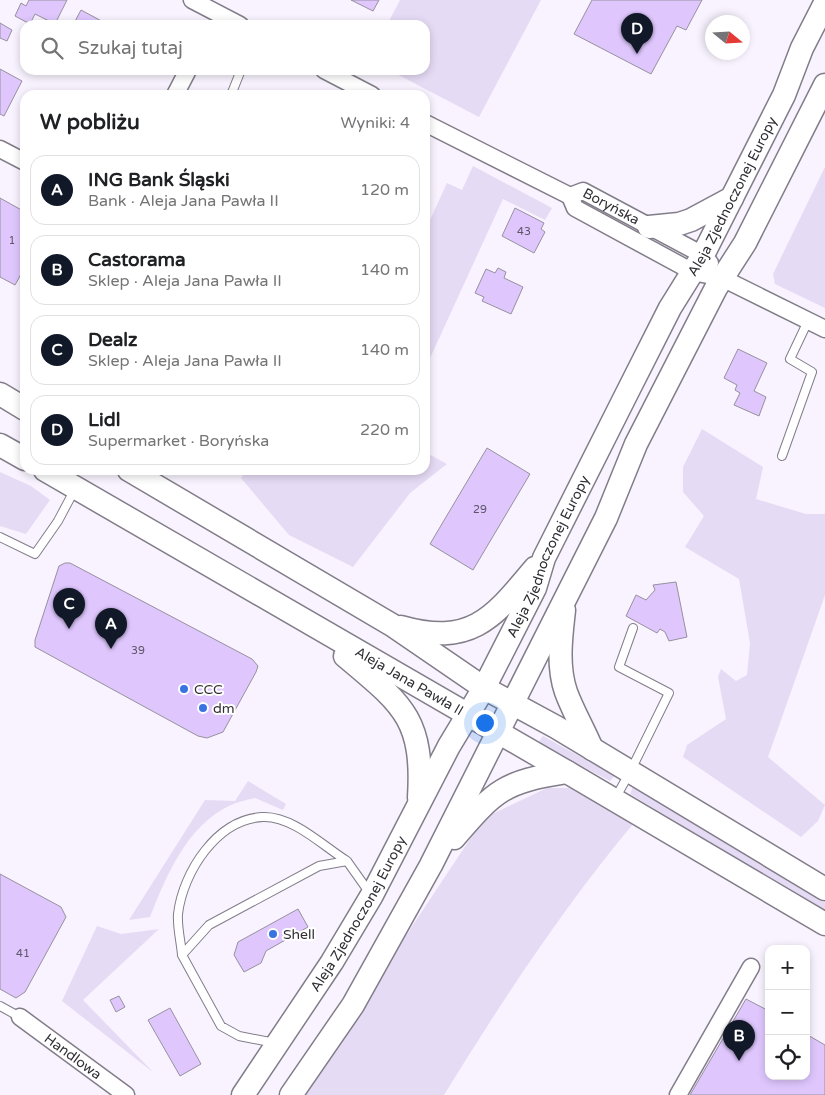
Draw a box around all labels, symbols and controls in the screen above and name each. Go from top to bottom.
pin: D [621,13,653,54]
north arrow [705,15,750,60]
search box [20,20,430,75]
icon: search [38,34,66,62]
text: Szukaj tutaj [78,37,183,59]
text: W pobliżu [40,110,140,135]
text: Wyniki: 4 [341,113,410,133]
street label: Aleja Zjednoczonej Europy [684,114,781,279]
text: ING Bank Śląski [88,169,230,191]
text: A [51,180,63,200]
text: 120 m [360,180,409,200]
street label: Boryńska [580,185,642,229]
text: Bank · Aleja Jana Pawła II [88,191,279,211]
house number: 43 [517,225,531,238]
house number: 1 [9,234,15,247]
text: Castorama [88,249,186,271]
text: B [51,260,63,280]
text: 140 m [360,260,409,280]
text: Sklep · Aleja Jana Pawła II [88,271,282,291]
text: Dealz [88,329,138,351]
text: C [51,340,63,360]
text: 140 m [360,340,409,360]
text: Sklep · Aleja Jana Pawła II [88,351,282,371]
text: Lidl [88,409,120,431]
text: D [51,420,63,440]
text: 220 m [360,420,409,440]
text: Supermarket · Boryńska [88,431,269,451]
street label: Aleja Zjednoczonej Europy [503,472,593,640]
house number: 29 [473,503,487,516]
pin: C [53,588,85,629]
pin: A [95,608,127,649]
street label: Aleja Jana Pawła II [352,643,466,719]
house number: 39 [131,644,145,657]
place label: CCC [194,681,223,698]
marker: CCC [178,683,190,695]
place label: dm [213,700,235,717]
marker: dm [197,702,209,714]
your location [472,710,498,736]
street label: Aleja Zjednoczonej Europy [307,833,410,995]
place label: Shell [283,926,315,943]
marker: Shell [267,928,279,940]
map controls [765,945,810,1080]
button: + [765,945,810,990]
house number: 41 [16,947,30,960]
button: − [765,990,810,1035]
pin: B [723,1020,755,1061]
street label: Handlowa [41,1030,105,1083]
button: locate [765,1035,810,1080]

